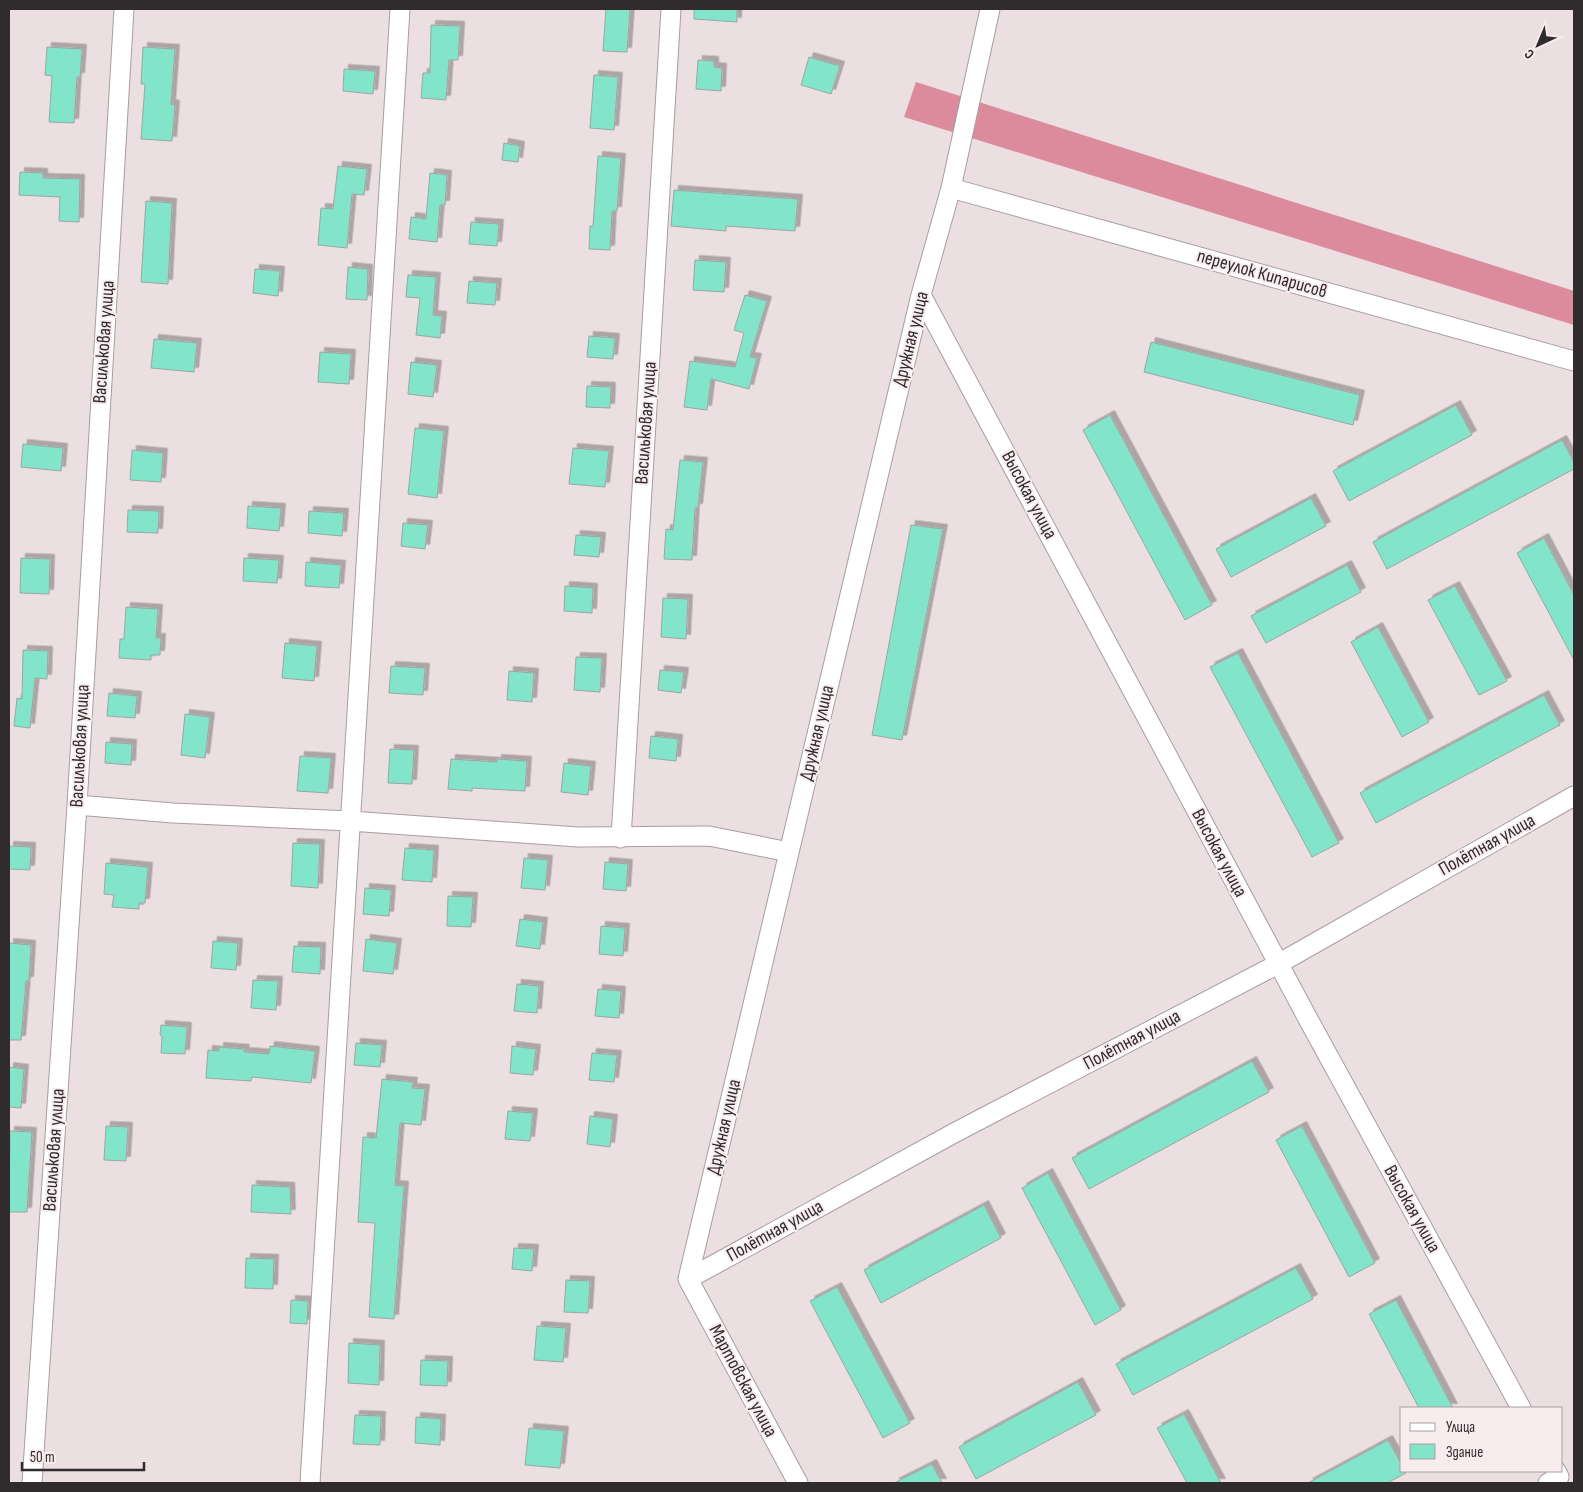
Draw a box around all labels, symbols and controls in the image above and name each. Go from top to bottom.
north arrow [1513,20,1563,70]
text: С [1521,45,1538,63]
street label: переулок Кипарисов [1194,244,1330,304]
street label: Васильковая улица [88,280,120,404]
street label: Дружная улица [888,289,934,389]
street label: Васильковая улица [630,361,662,485]
street label: Высокая улица [996,447,1062,543]
street label: Дружная улица [795,683,839,783]
street label: Васильковая улица [65,684,95,808]
street label: Высокая улица [1186,805,1252,901]
street label: Полётная улица [1435,809,1539,881]
street label: Полётная улица [1079,1005,1185,1075]
street label: Дружная улица [702,1077,746,1177]
street label: Васильковая улица [38,1088,70,1212]
street label: Высокая улица [1379,1161,1445,1257]
street label: Полётная улица [723,1195,827,1267]
street label: Мартовская улица [704,1321,782,1441]
legend [1400,1407,1563,1472]
text: Улица [1446,1418,1475,1437]
scale bar [22,1440,145,1472]
text: Здание [1446,1443,1483,1462]
text: 50 m [30,1448,55,1467]

